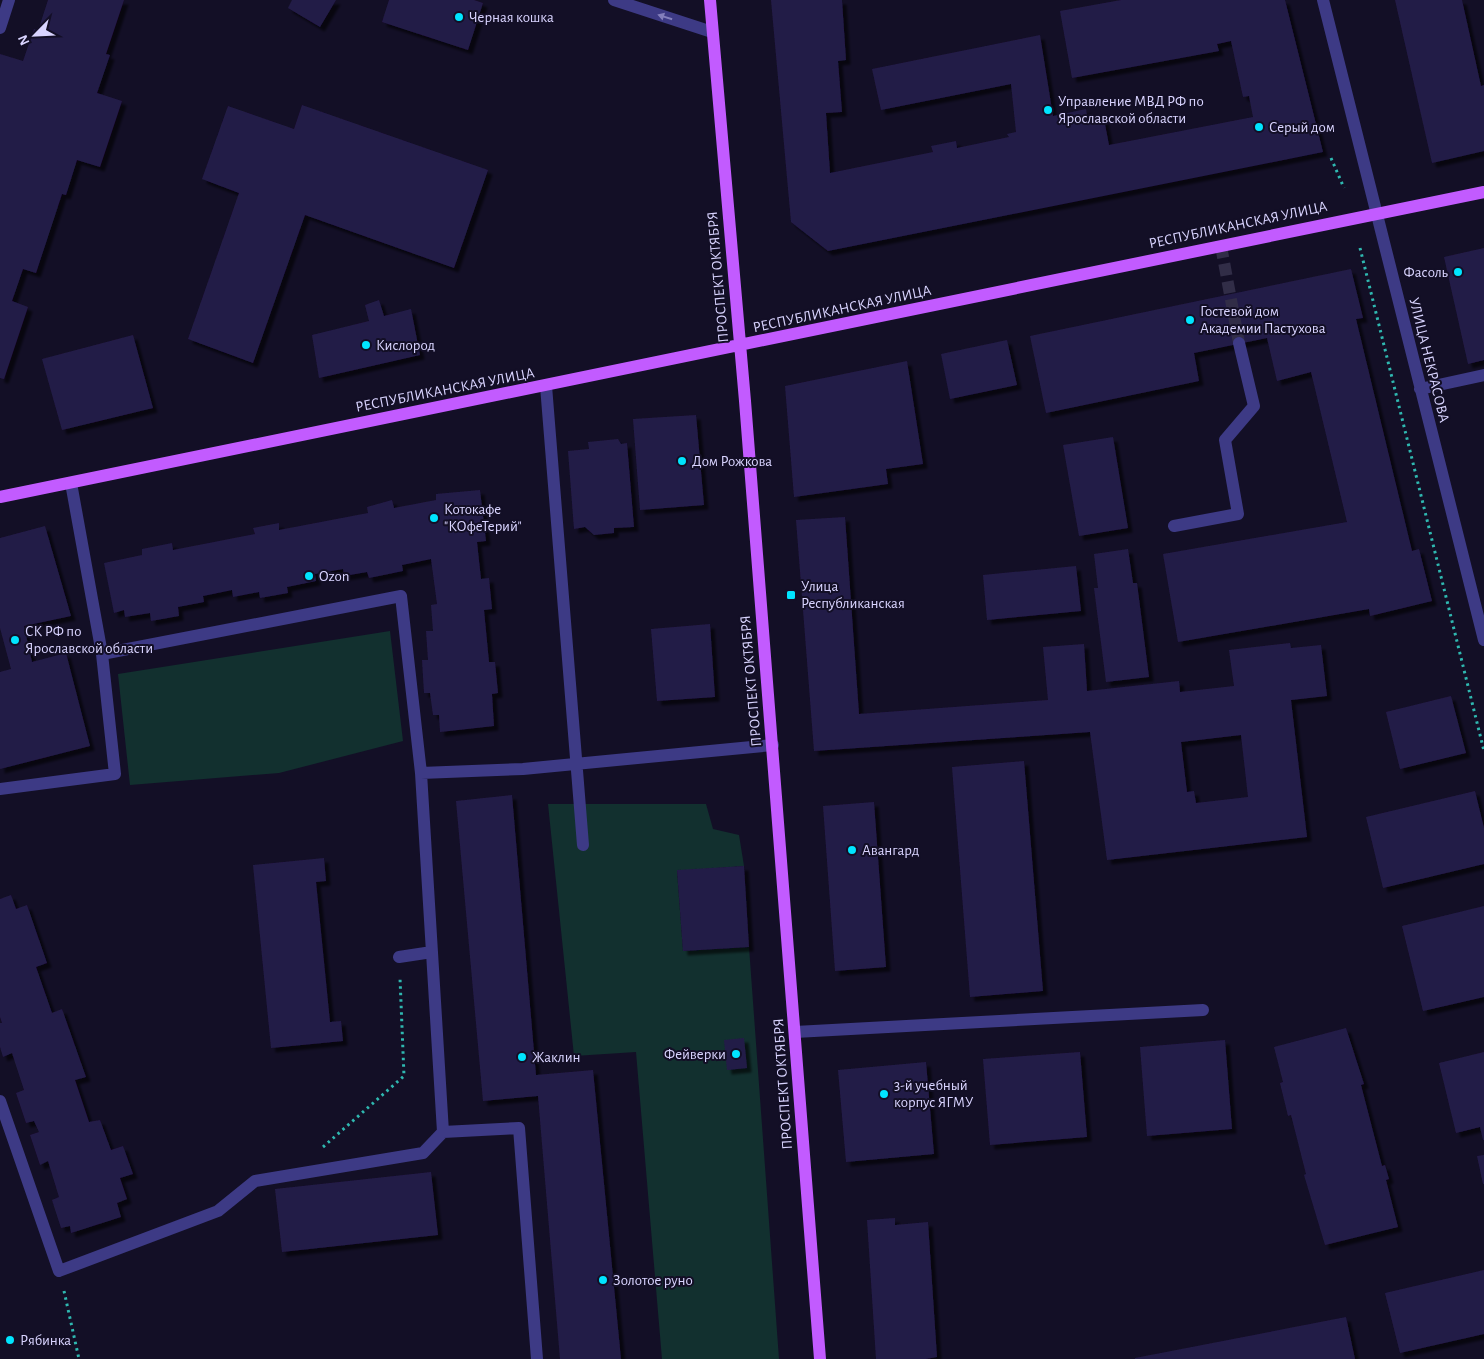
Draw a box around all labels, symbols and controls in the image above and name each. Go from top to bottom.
north arrow [10,10,60,60]
place label: Черная кошка [469,10,554,25]
marker: Черная кошка [453,11,465,23]
one-way arrow [658,12,673,20]
text: N [16,33,32,47]
place label: Управление МВД РФ по Ярославской области [1058,94,1204,126]
marker: Управление МВД РФ по Ярославской области [1042,104,1054,116]
place label: Серый дом [1269,120,1335,135]
marker: Серый дом [1253,121,1265,133]
street label: РЕСПУБЛИКАНСКАЯ УЛИЦА [1147,199,1329,251]
street label: ПРОСПЕКТ ОКТЯБРЯ [705,211,731,343]
place label: Фасоль [1404,265,1449,280]
marker: Фасоль [1452,266,1464,278]
street label: РЕСПУБЛИКАНСКАЯ УЛИЦА [751,283,933,335]
street label: УЛИЦА НЕКРАСОВА [1406,296,1452,424]
place label: Гостевой дом Академии Пастухова [1200,304,1326,336]
marker: Гостевой дом Академии Пастухова [1184,314,1196,326]
place label: Кислород [376,338,435,353]
marker: Кислород [360,339,372,351]
street label: РЕСПУБЛИКАНСКАЯ УЛИЦА [354,365,536,415]
place label: Дом Рожкова [692,454,772,469]
marker: Дом Рожкова [676,455,688,467]
place label: Котокафе "КОфеТерий" [444,502,522,534]
marker: Котокафе "КОфеТерий" [428,512,440,524]
place label: Ozon [319,569,349,584]
marker: Ozon [303,570,315,582]
place label: Улица Республиканская [801,579,905,611]
marker: Улица Республиканская [785,589,797,601]
street label: ПРОСПЕКТ ОКТЯБРЯ [738,615,764,747]
place label: СК РФ по Ярославской области [25,624,153,656]
marker: СК РФ по Ярославской области [9,634,21,646]
place label: Авангард [862,843,919,858]
marker: Авангард [846,844,858,856]
street label: ПРОСПЕКТ ОКТЯБРЯ [771,1018,795,1150]
place label: Фейверки [664,1047,726,1062]
marker: Фейверки [730,1048,742,1060]
place label: Жаклин [532,1050,581,1065]
marker: Жаклин [516,1051,528,1063]
place label: 3-й учебный корпус ЯГМУ [894,1078,974,1110]
marker: 3-й учебный корпус ЯГМУ [878,1088,890,1100]
place label: Золотое руно [613,1273,693,1288]
marker: Золотое руно [597,1274,609,1286]
place label: Рябинка [20,1333,71,1348]
marker: Рябинка [4,1334,16,1346]

